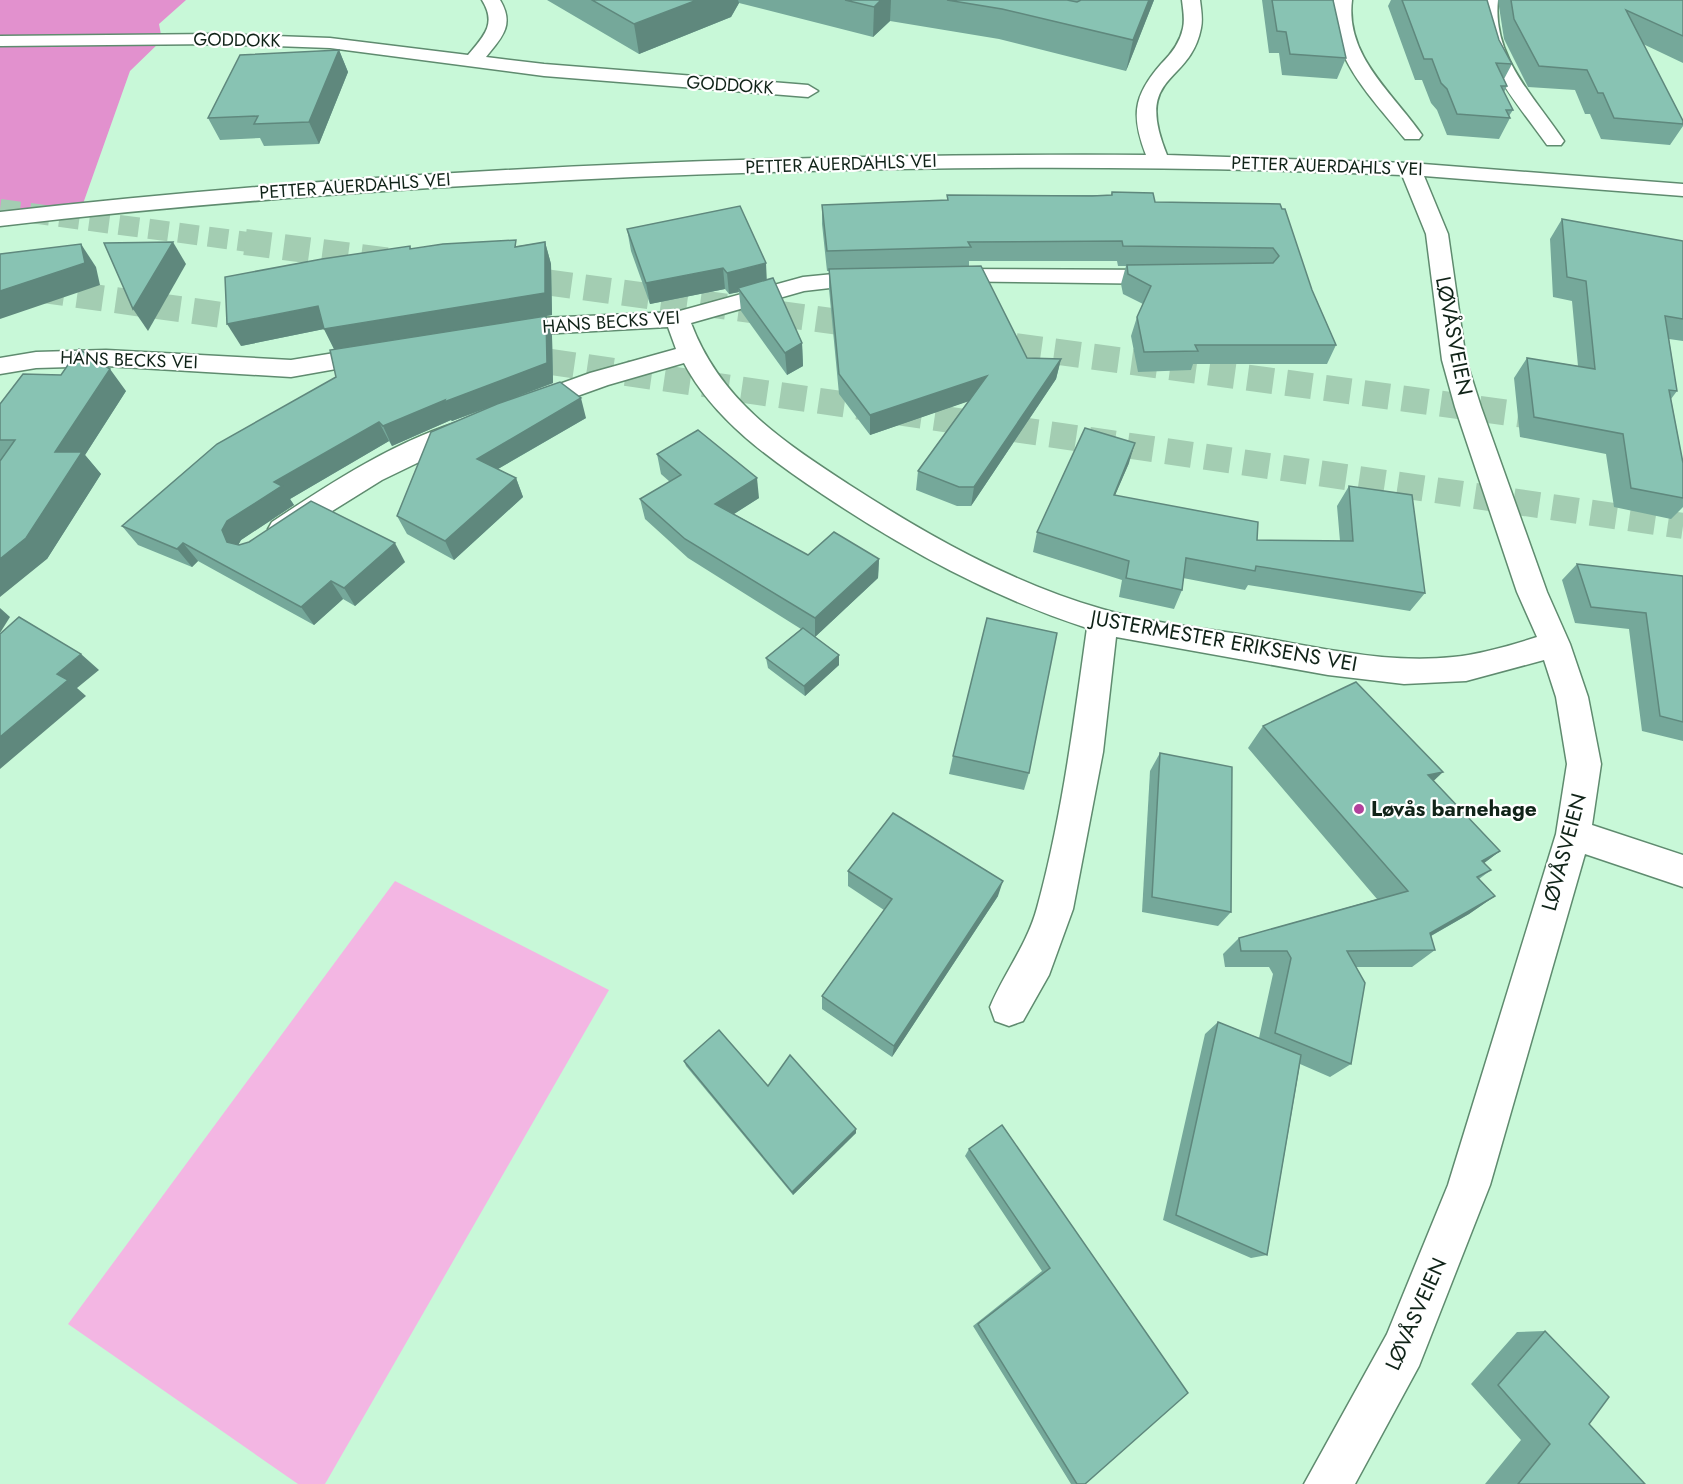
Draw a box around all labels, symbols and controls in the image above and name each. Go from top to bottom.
street label: GODDOKK [193,26,282,54]
street label: GODDOKK [686,69,775,101]
street label: PETTER AUERDAHLS VEI [745,148,937,180]
street label: PETTER AUERDAHLS VEI [1231,150,1423,182]
street label: PETTER AUERDAHLS VEI [259,166,451,206]
street label: LØVÅSVEIEN [1428,274,1480,398]
street label: HANS BECKS VEI [541,304,681,340]
street label: HANS BECKS VEI [60,345,198,375]
street label: JUSTERMESTER ERIKSENS VEI [1085,602,1360,679]
street label: LØVÅSVEIEN [1534,790,1594,914]
place label: Løvås barnehage [1371,794,1537,824]
marker: Løvås barnehage [1352,802,1366,816]
street label: LØVÅSVEIEN [1378,1253,1454,1375]

